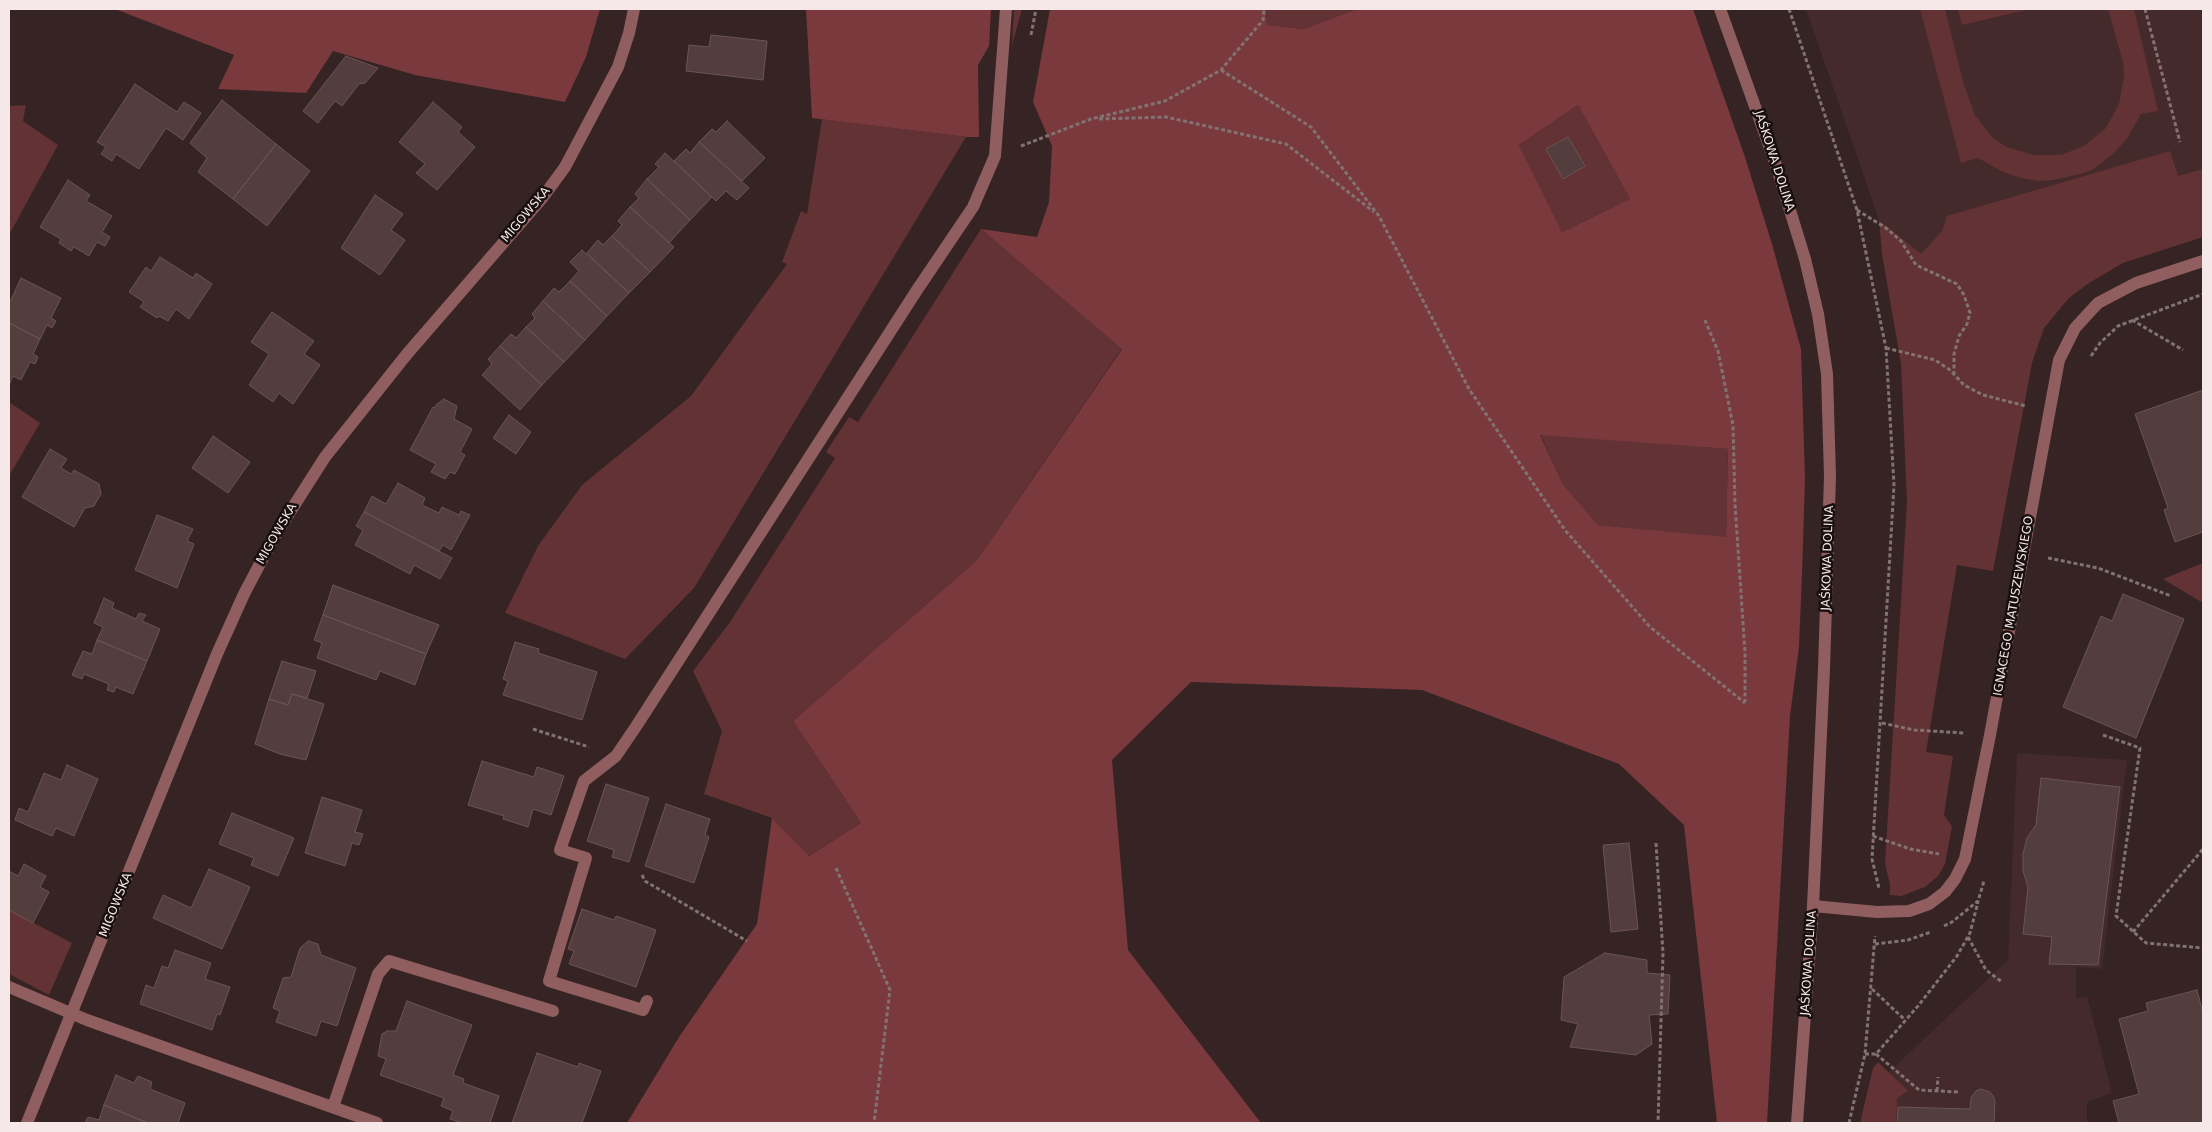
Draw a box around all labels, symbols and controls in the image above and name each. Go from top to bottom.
street label: JAŚKOWA DOLINA [1751,109,1797,213]
street label: MIGOWSKA [499,184,553,246]
street label: MIGOWSKA [254,501,300,567]
street label: JAŚKOWA DOLINA [1819,505,1837,611]
street label: IGNACEGO MATUSZEWSKIEGO [1991,515,2037,697]
street label: MIGOWSKA [97,871,135,939]
street label: JAŚKOWA DOLINA [1798,910,1820,1016]

